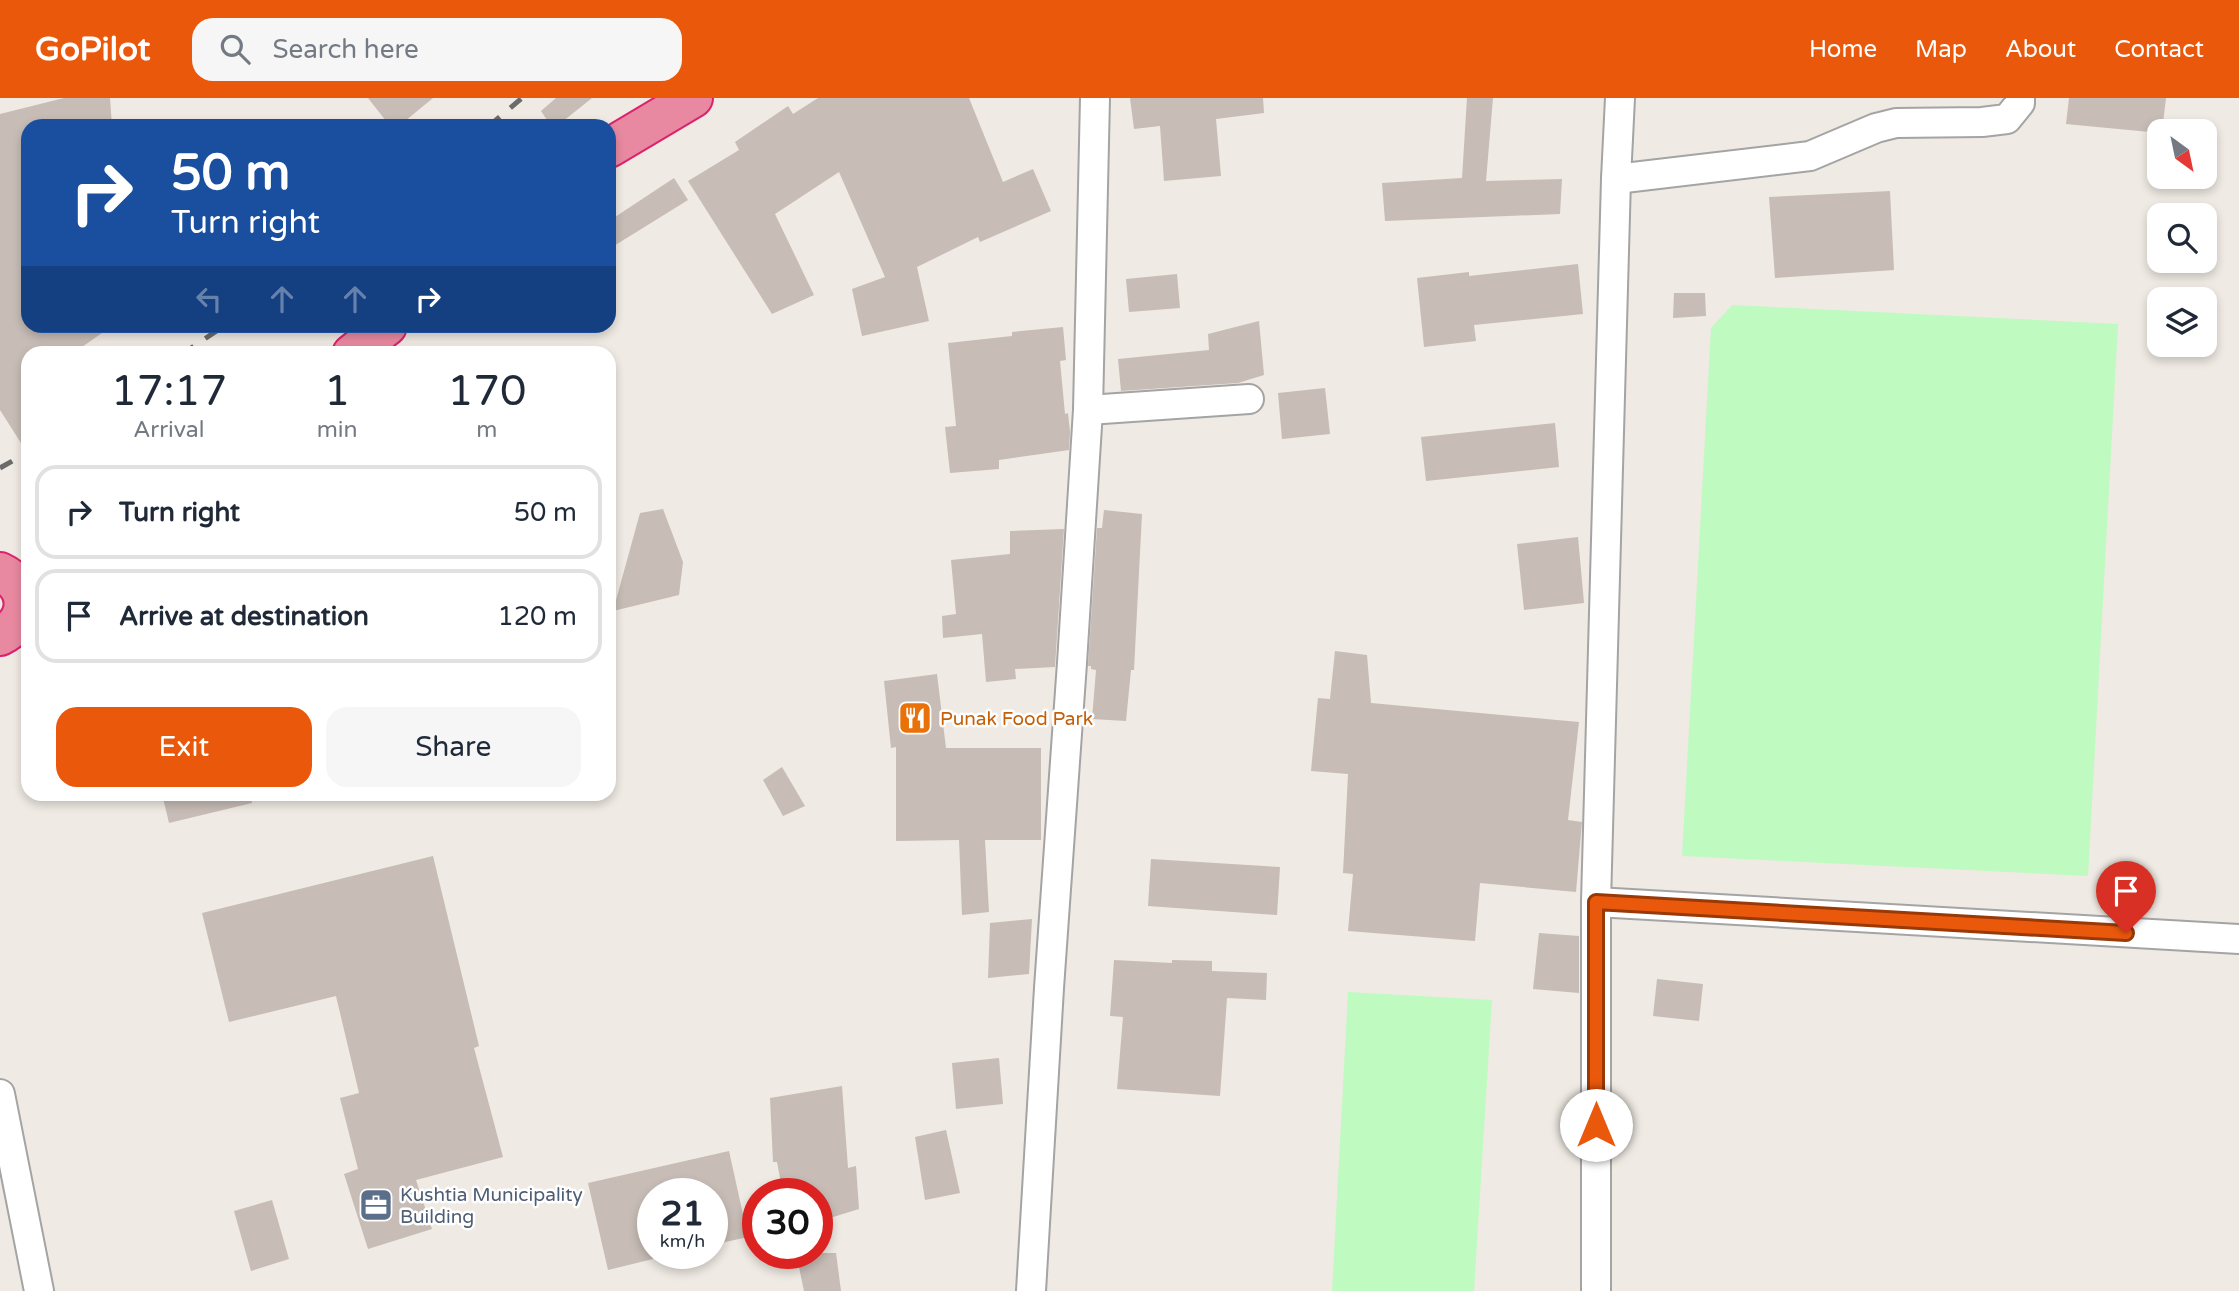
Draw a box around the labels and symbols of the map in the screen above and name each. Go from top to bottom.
north arrow [2147,119,2217,189]
restaurant icon: Punak Food Park [896,699,934,737]
place label: Punak Food Park [940,708,1093,730]
pin [2096,861,2156,933]
position arrow [1559,1088,1633,1162]
speed limit sign: 30 [742,1178,833,1269]
place label: Kushtia Municipality Building [400,1184,583,1228]
office icon: Kushtia Municipality Building [357,1186,395,1224]

